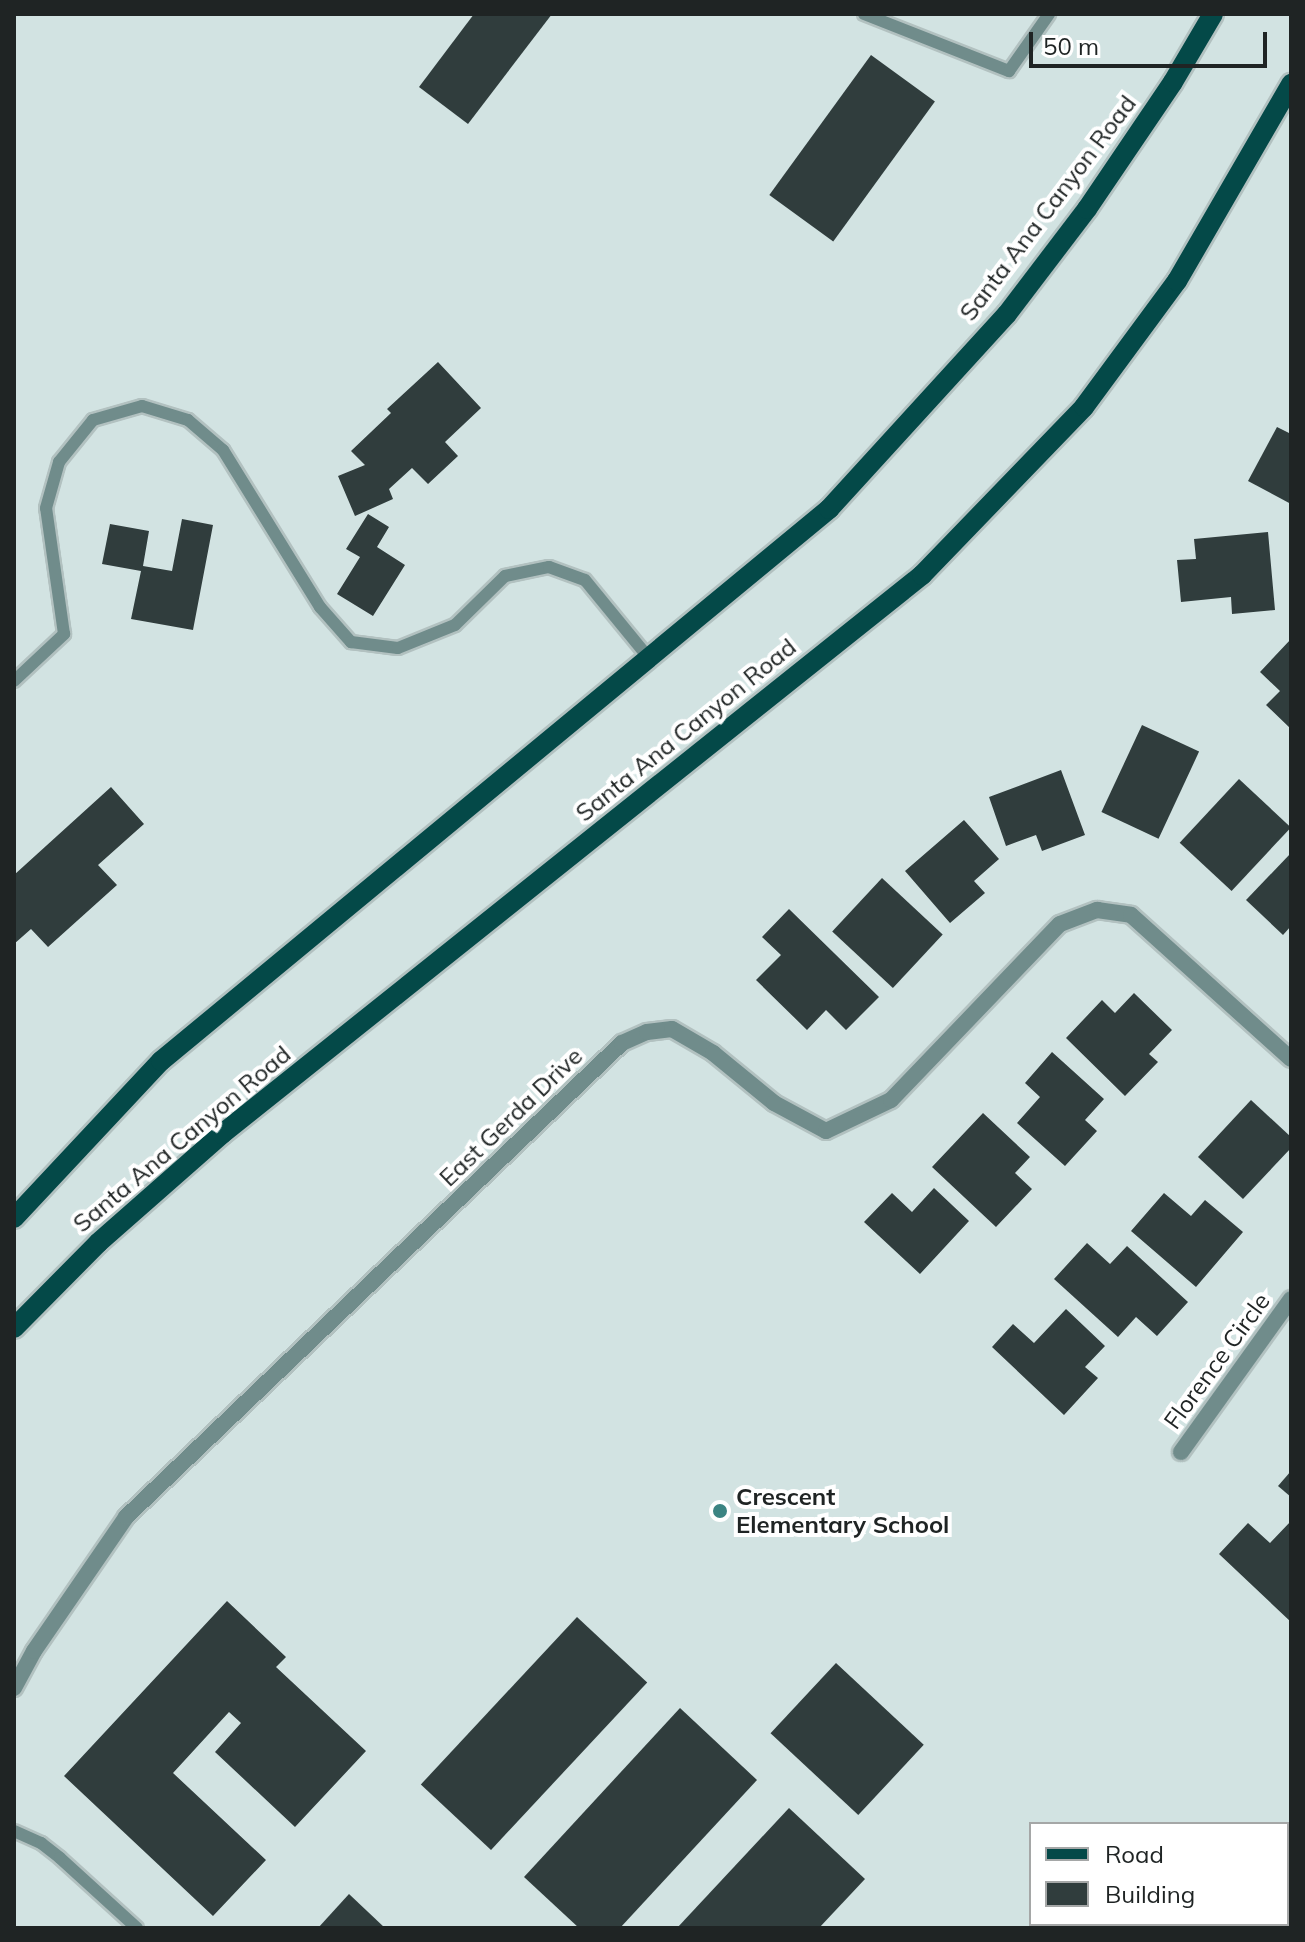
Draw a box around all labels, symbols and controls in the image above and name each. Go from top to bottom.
scale bar [1033,16,1271,66]
text: 50 m [1043,31,1099,61]
street label: Santa Ana Canyon Road [954,90,1142,326]
street label: Santa Ana Canyon Road [570,632,802,828]
street label: Santa Ana Canyon Road [68,1040,296,1238]
street label: East Gerda Drive [434,1042,588,1192]
street label: Florence Circle [1158,1287,1276,1435]
place label: Crescent Elementary School [736,1483,949,1539]
marker: Crescent Elementary School [711,1502,729,1520]
legend [1029,1822,1289,1926]
text: Road [1105,1839,1164,1869]
text: Building [1105,1879,1195,1909]

